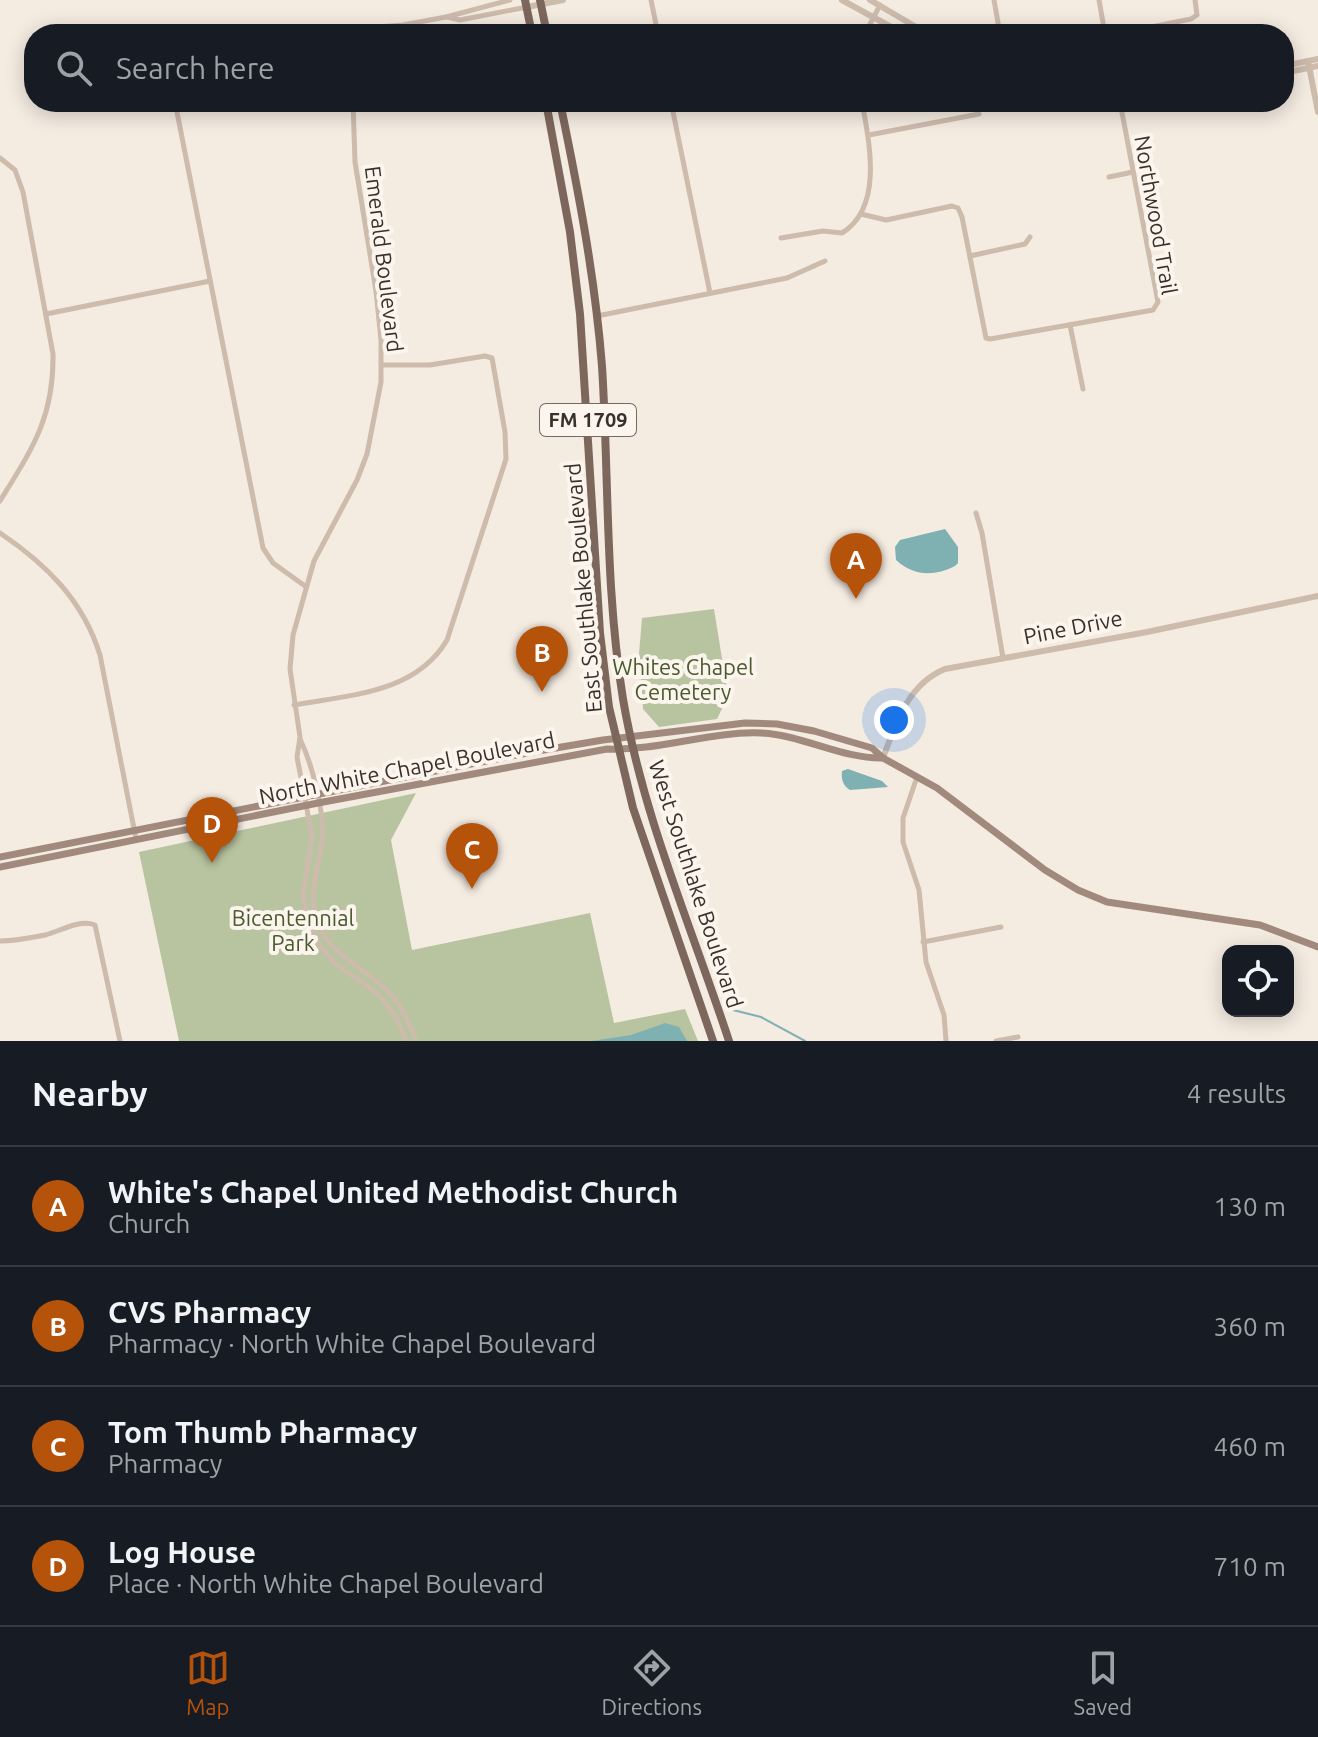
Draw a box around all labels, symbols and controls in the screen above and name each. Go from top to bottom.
search box [24,24,1294,112]
icon: search [52,46,96,90]
text: Search here [116,51,275,85]
street label: Northwood Trail [1130,133,1183,297]
street label: Emerald Boulevard [361,164,408,353]
road number: FM 1709 [540,404,636,436]
street label: East Southlake Boulevard [559,462,606,714]
pin: A [830,533,882,599]
street label: Pine Drive [1021,605,1125,648]
pin: B [516,626,568,692]
park label: Whites Chapel Cemetery [612,654,754,704]
your location [874,700,914,740]
street label: North White Chapel Boulevard [257,727,557,808]
street label: West Southlake Boulevard [645,757,748,1011]
pin: D [186,797,238,863]
pin: C [446,823,498,889]
park label: Bicentennial Park [232,905,354,955]
map controls [1222,945,1294,1017]
button: locate [1222,945,1294,1017]
text: Nearby [32,1074,147,1112]
text: 4 results [1187,1079,1286,1108]
text: White's Chapel United Methodist Church [108,1175,678,1209]
text: A [49,1192,67,1221]
text: 130 m [1214,1192,1286,1221]
text: Church [108,1209,190,1238]
text: CVS Pharmacy [108,1295,311,1329]
text: B [49,1312,67,1341]
text: 360 m [1214,1312,1286,1341]
text: Pharmacy · North White Chapel Boulevard [108,1329,596,1358]
text: Tom Thumb Pharmacy [108,1415,417,1449]
text: C [50,1432,66,1461]
text: 460 m [1214,1432,1286,1461]
text: Pharmacy [108,1449,222,1478]
text: Log House [108,1535,256,1569]
text: D [49,1552,67,1581]
text: 710 m [1214,1552,1286,1581]
text: Place · North White Chapel Boulevard [108,1569,544,1598]
tab: Map [186,1646,230,1719]
tab: Directions [601,1646,702,1719]
tab: Saved [1074,1646,1132,1719]

